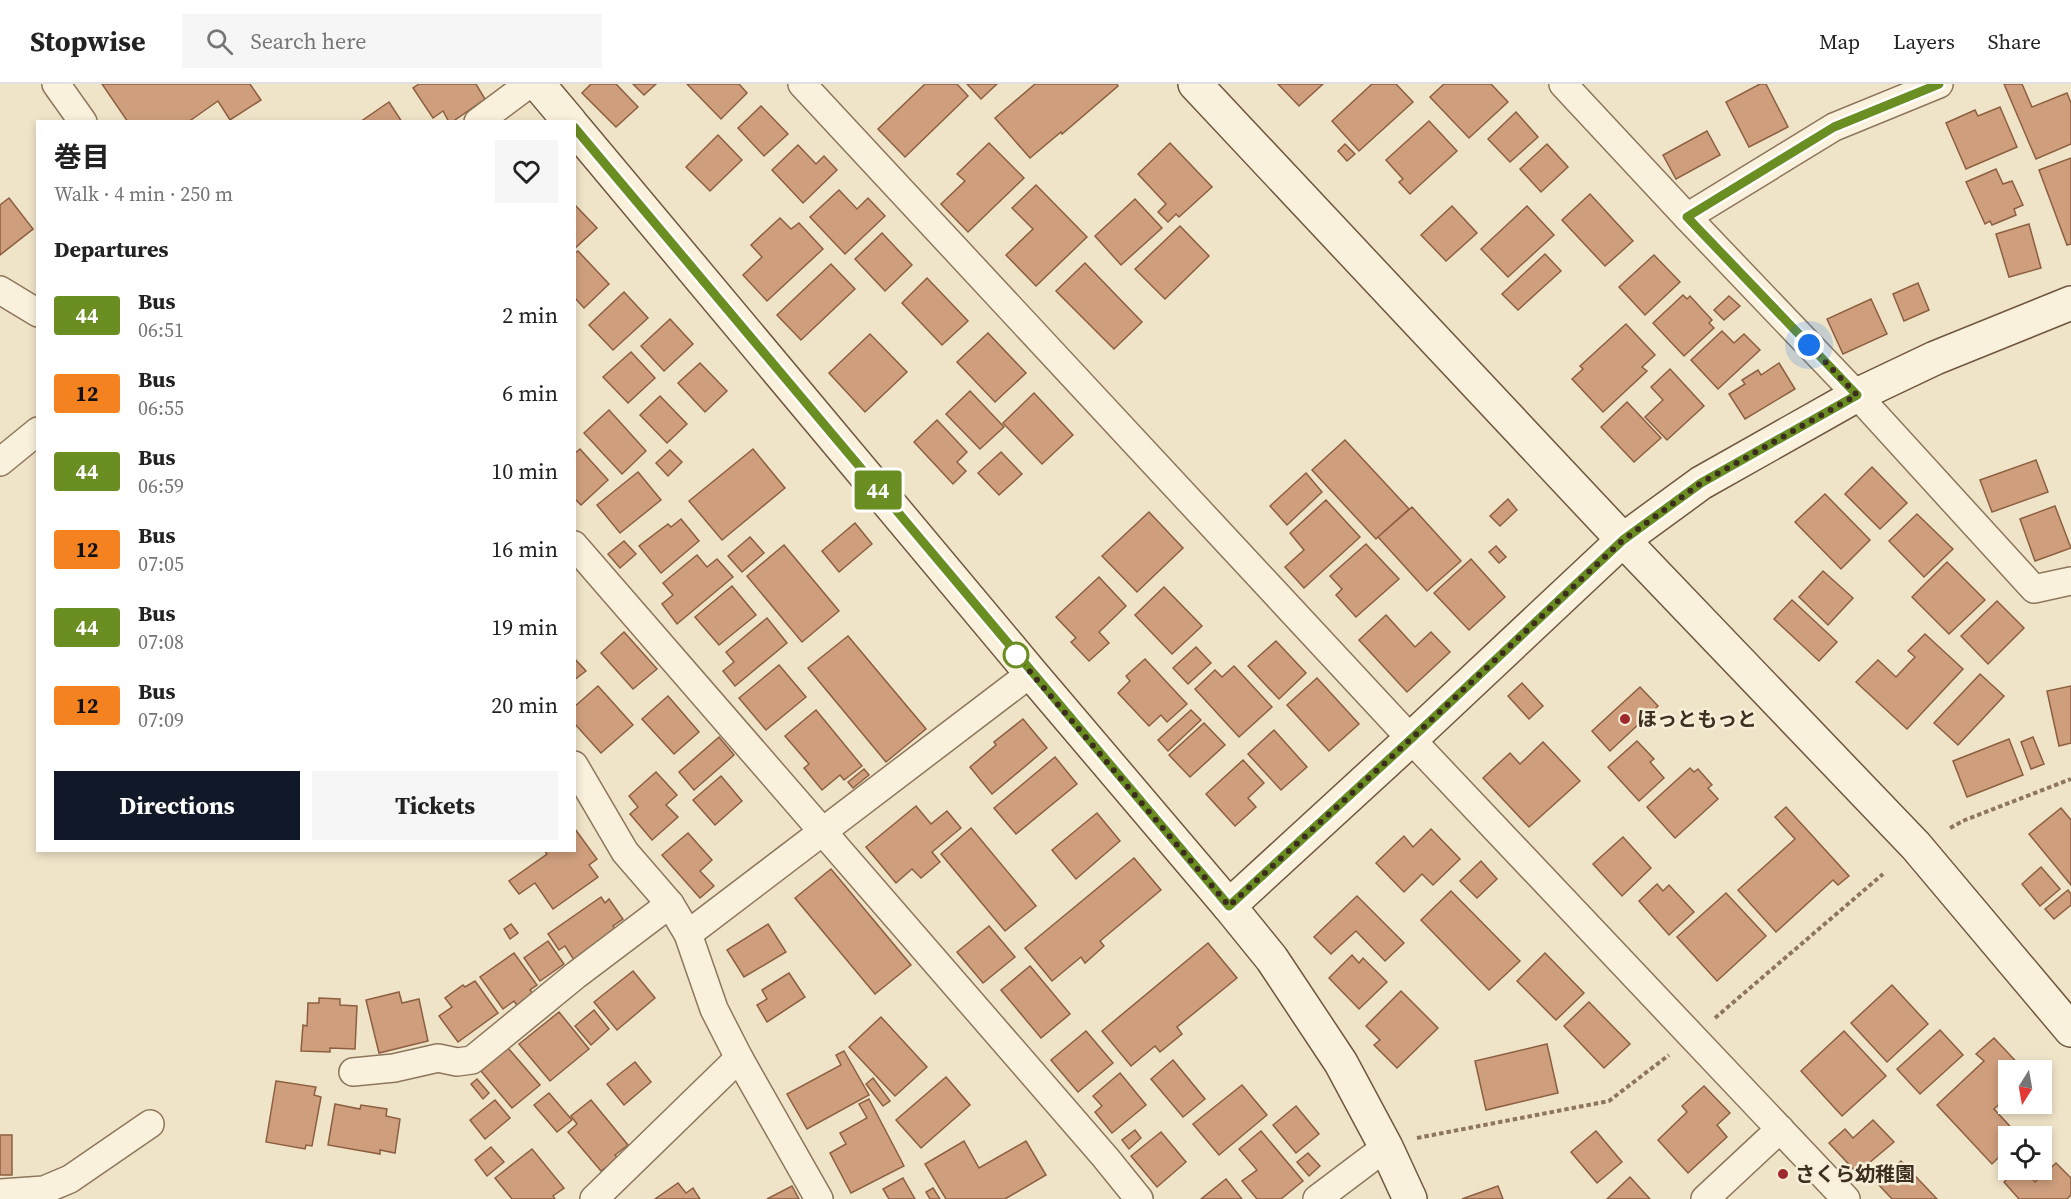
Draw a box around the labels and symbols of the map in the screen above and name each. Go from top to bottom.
your location [1794,330,1824,360]
line badge: 44 [851,470,905,510]
unlabelled marker [1003,642,1029,668]
place label: ほっともっと [1637,705,1757,733]
marker: ほっともっと [1618,712,1632,726]
north arrow [1998,1060,2052,1114]
place label: さくら幼稚園 [1795,1160,1915,1188]
marker: さくら幼稚園 [1776,1167,1790,1181]

